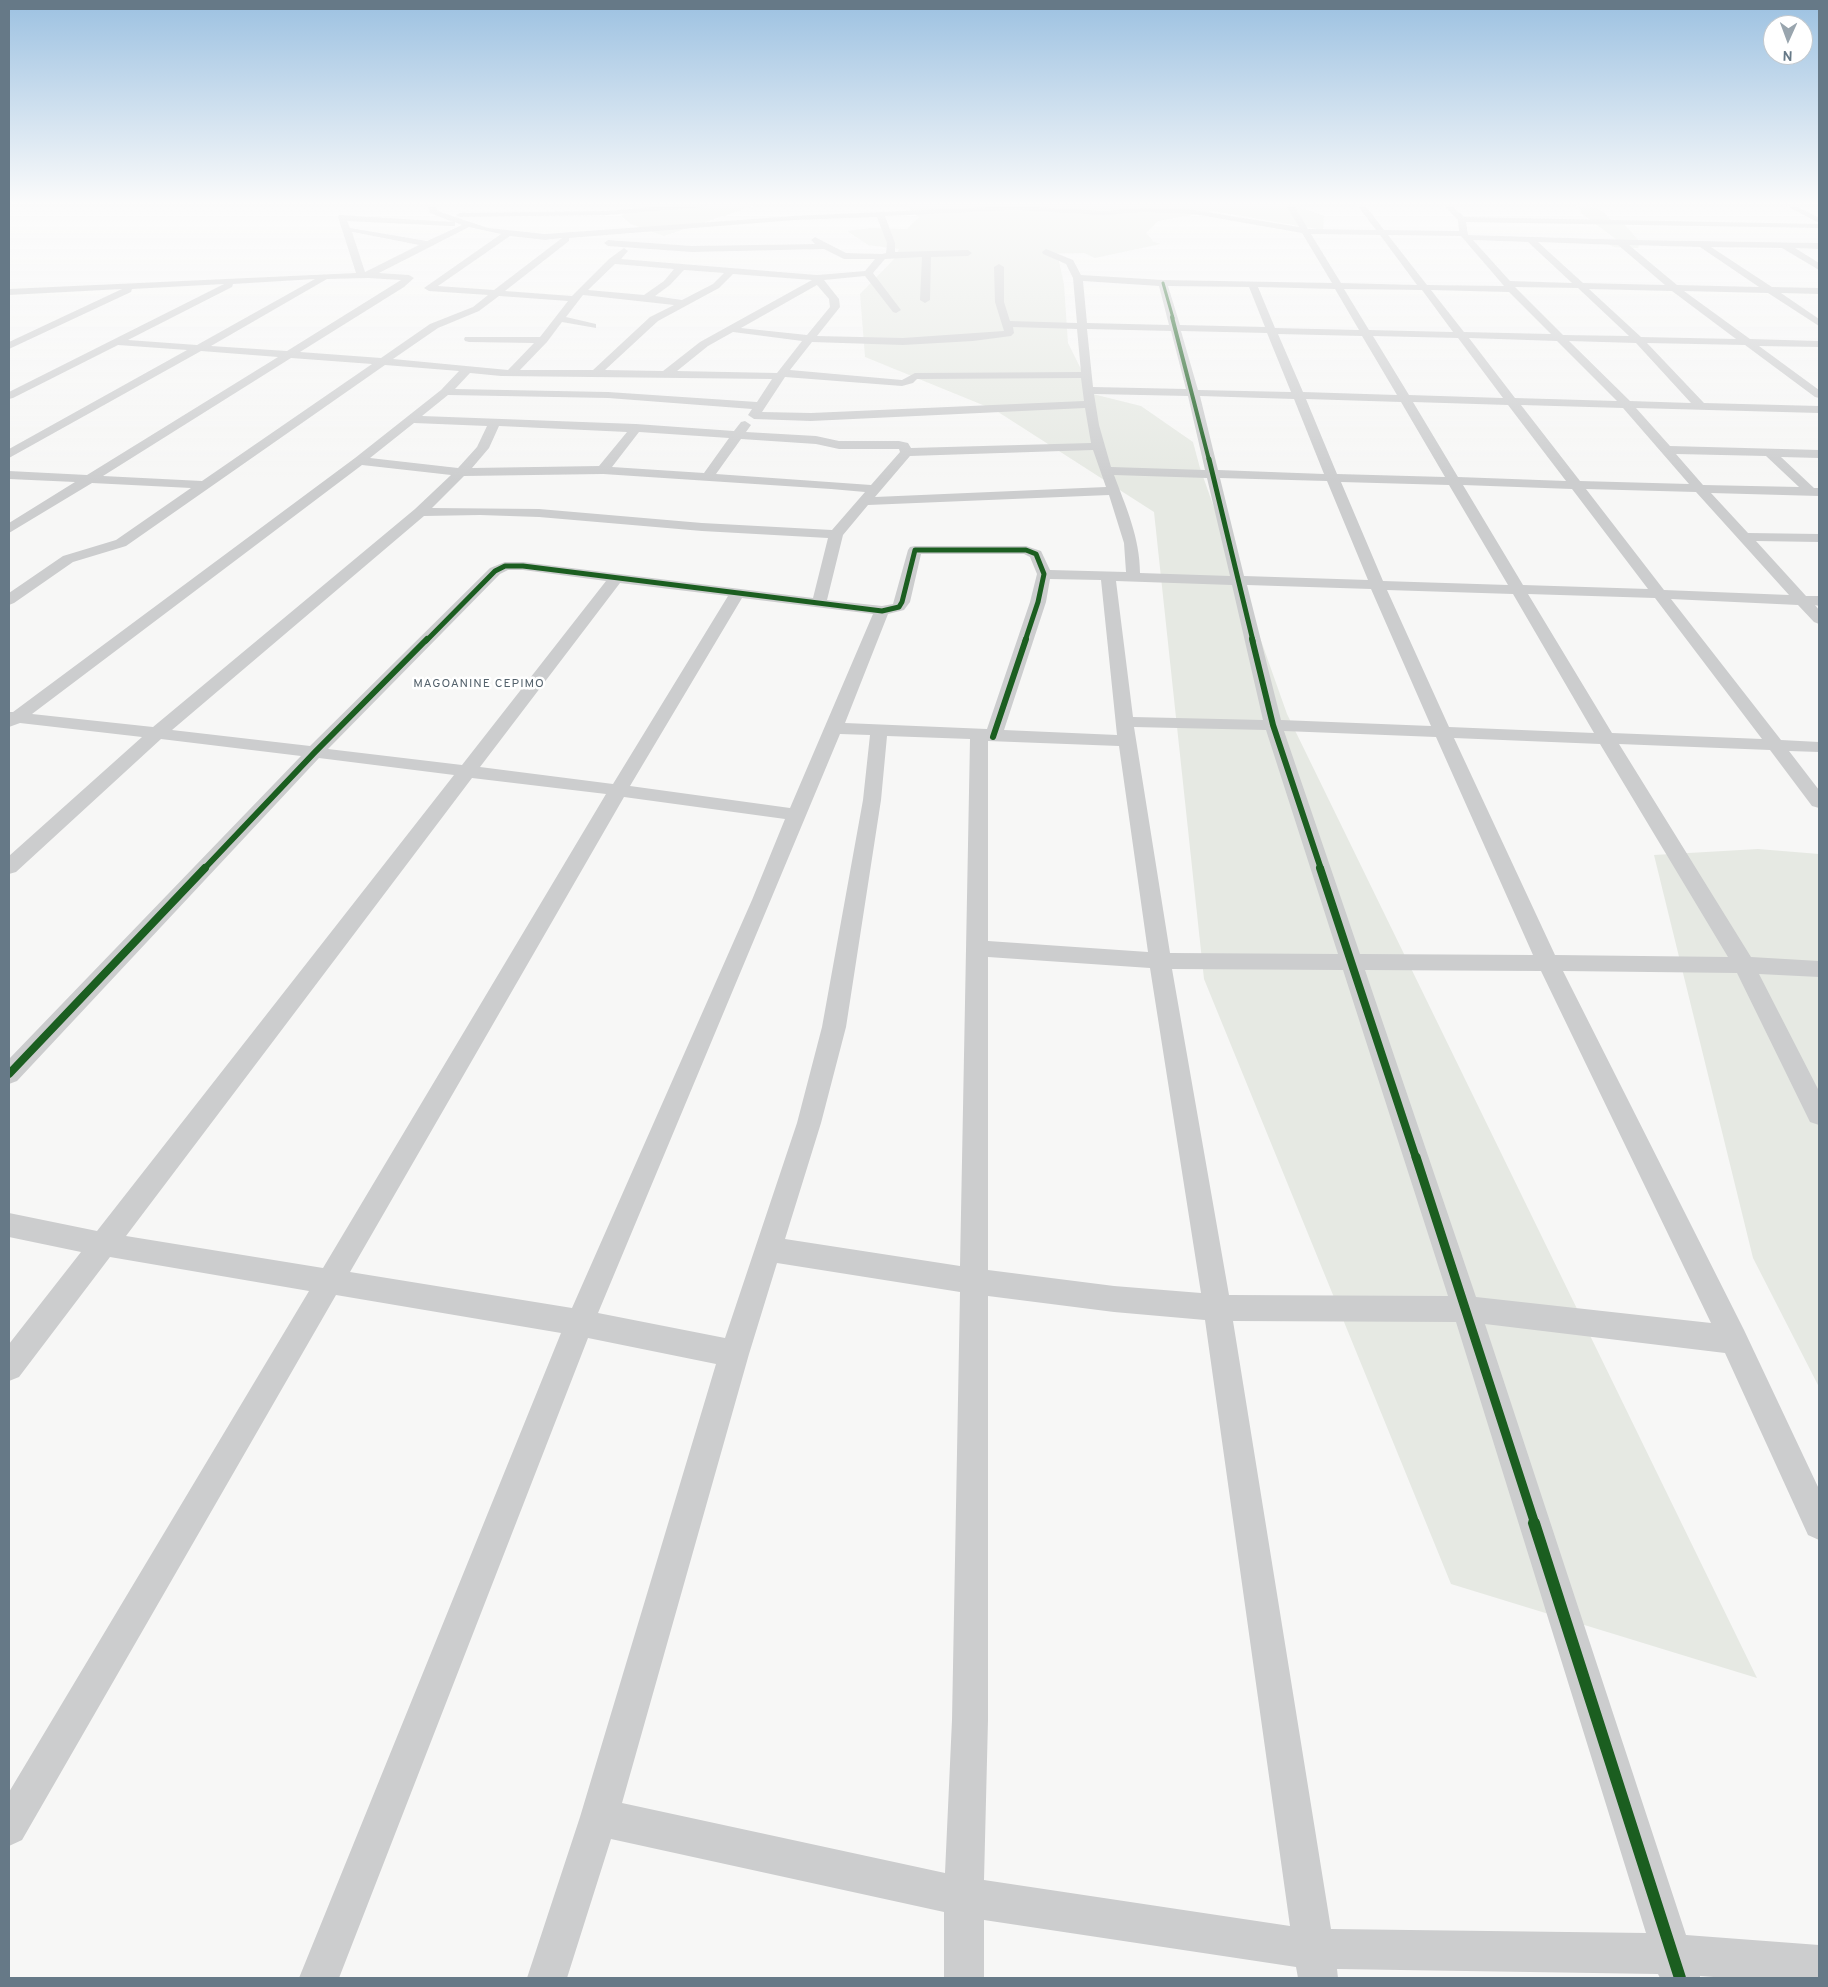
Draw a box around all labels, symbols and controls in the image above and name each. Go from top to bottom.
north arrow [1763,15,1813,65]
text: N [1782,46,1793,63]
district label: MAGOANINE CEPIMO [411,678,547,692]

